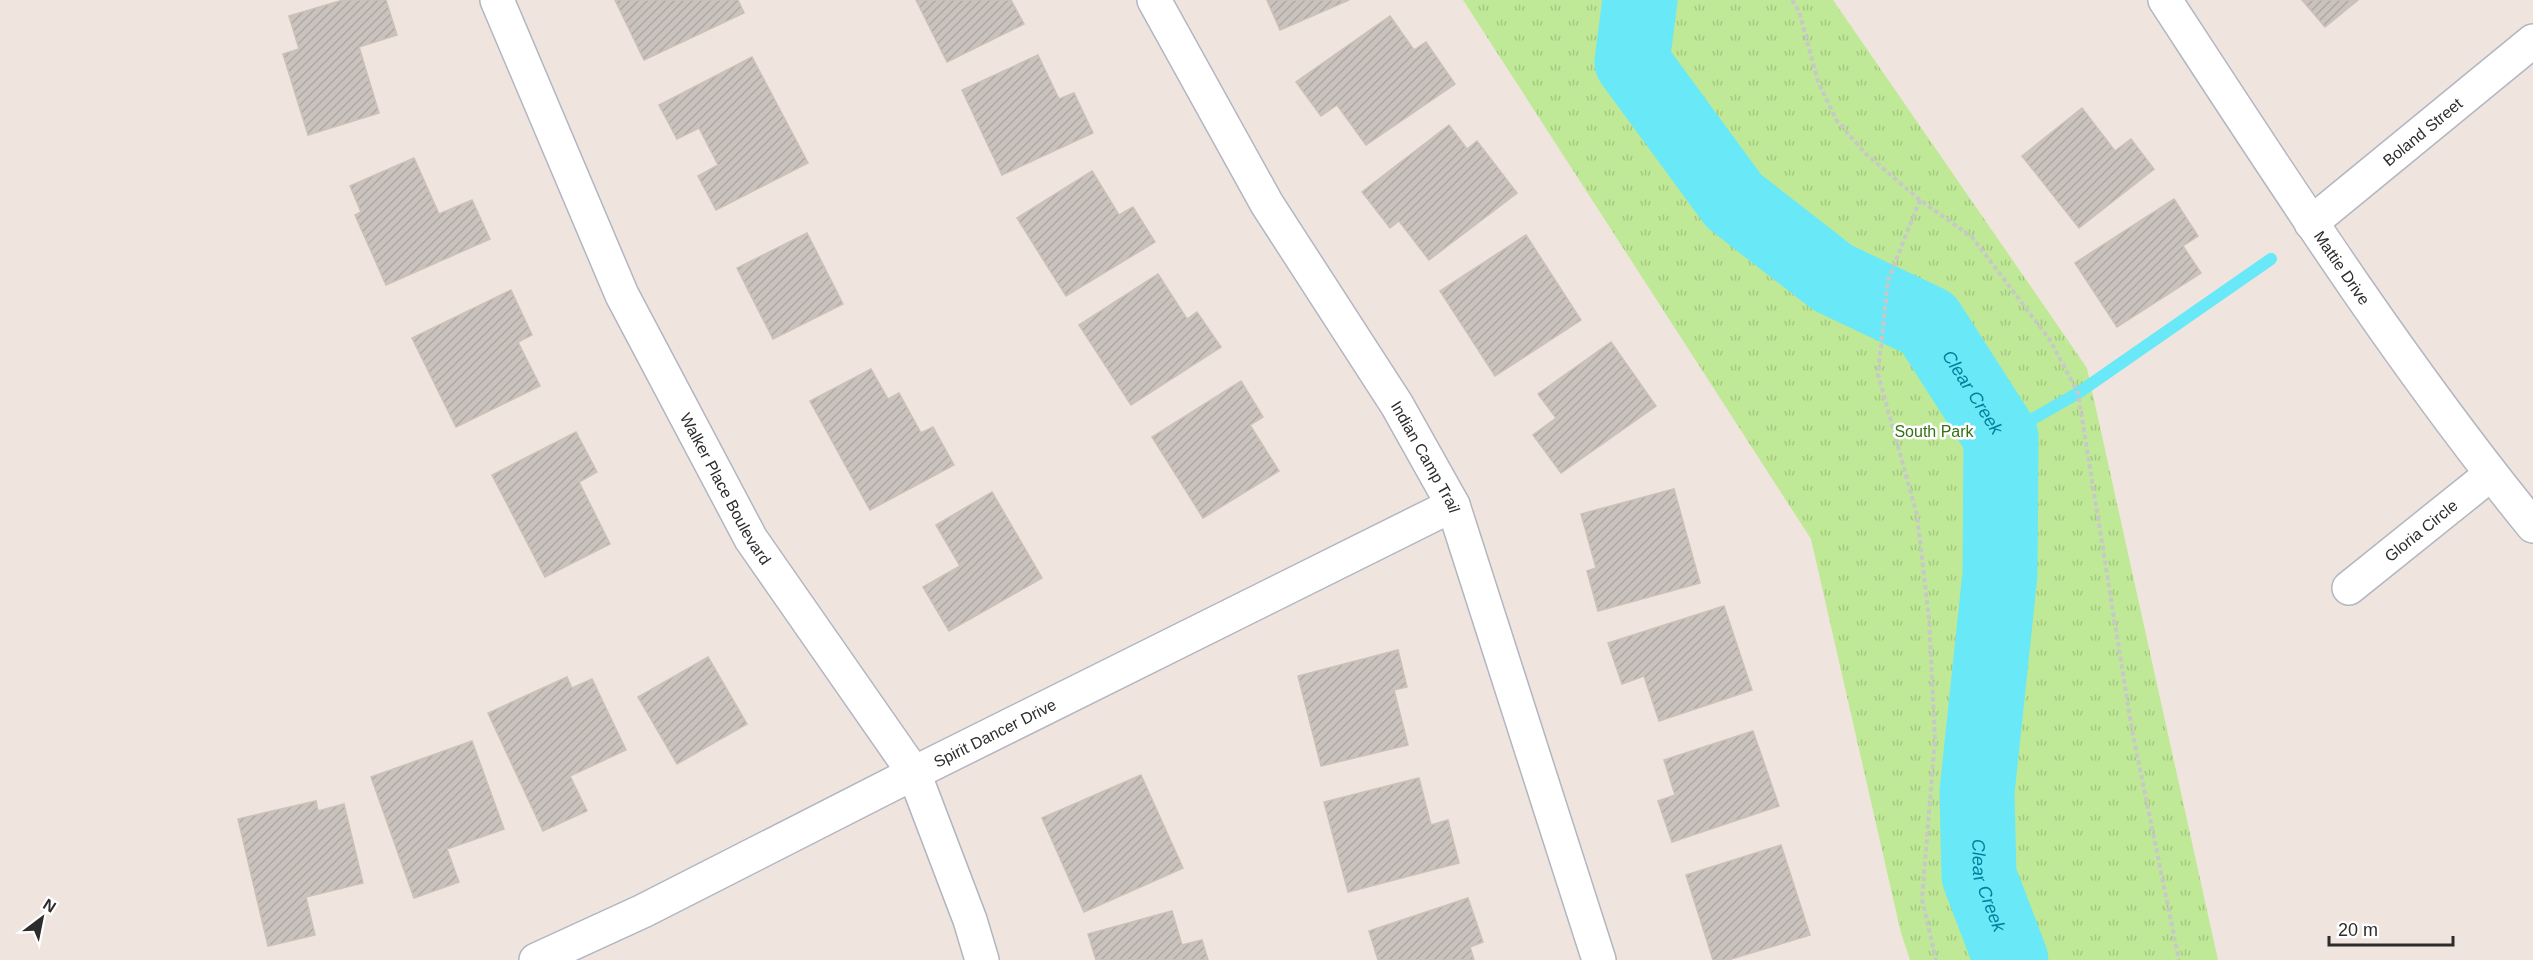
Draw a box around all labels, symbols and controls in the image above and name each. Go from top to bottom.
street label: Boland Street [2380,94,2466,169]
street label: Mattie Drive [2311,228,2373,308]
water label: Clear Creek [1938,347,2007,439]
street label: Indian Camp Trail [1388,398,1463,515]
street label: Walker Place Boulevard [677,410,774,568]
park label: South Park [1894,423,1975,440]
street label: Gloria Circle [2381,497,2461,565]
street label: Spirit Dancer Drive [931,696,1059,771]
water label: Clear Creek [1968,839,2010,936]
north arrow [12,888,72,948]
text: N [40,895,59,916]
scale bar [2329,909,2454,947]
text: 20 m [2338,920,2378,940]

